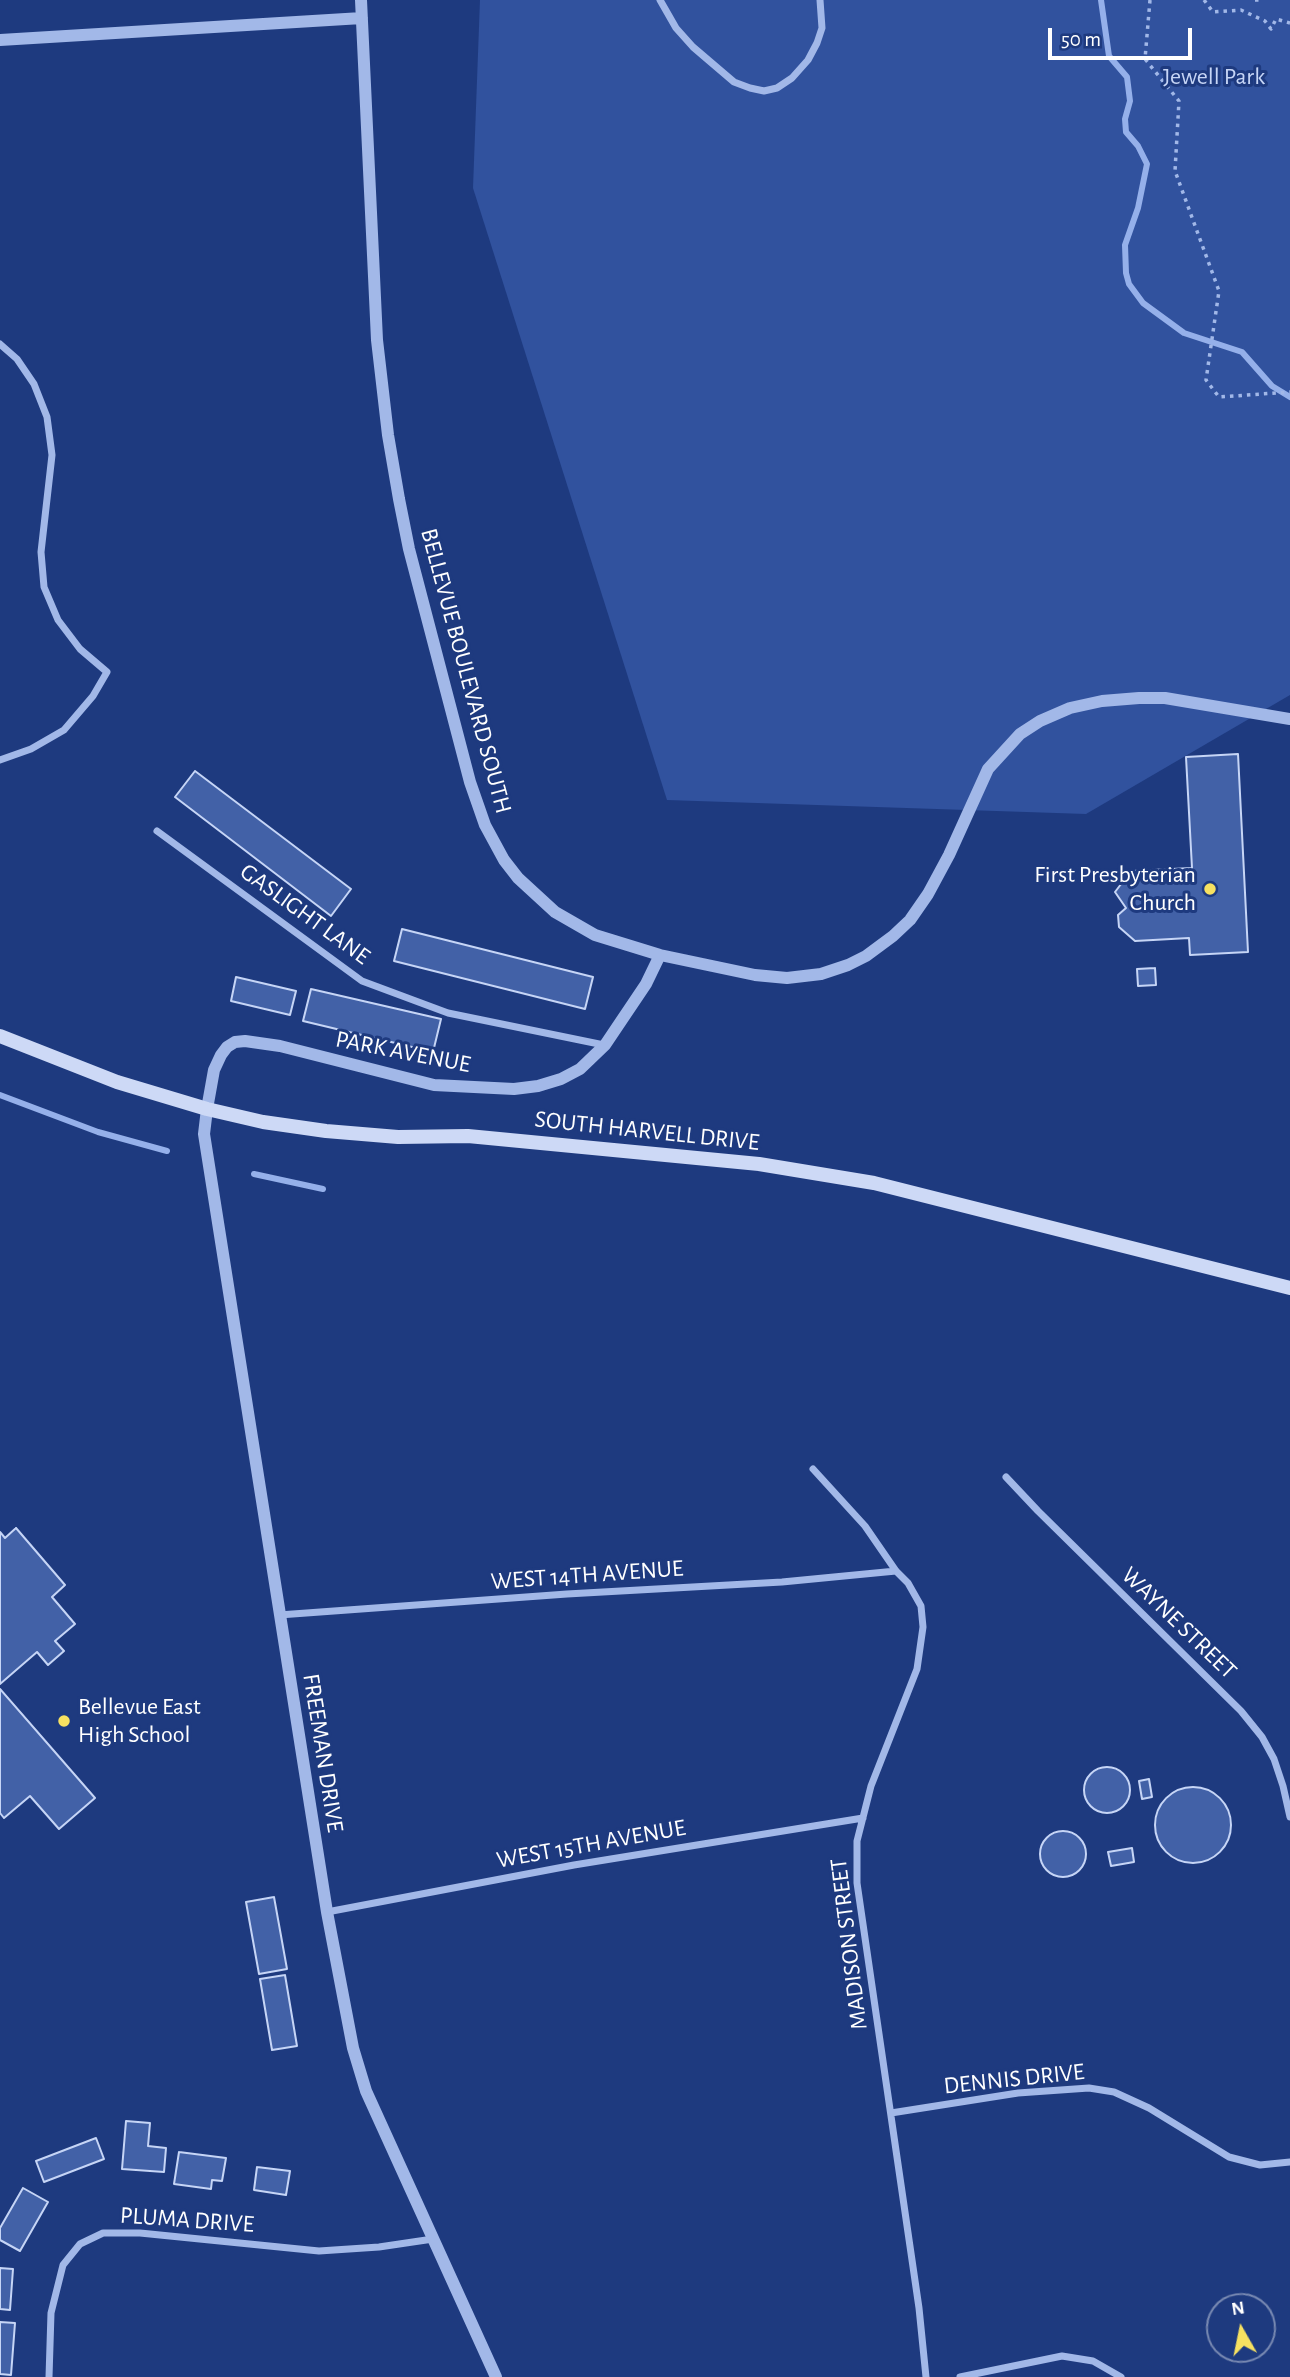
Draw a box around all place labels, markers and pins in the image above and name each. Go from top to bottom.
place label: First Presbyterian Church [1034,861,1196,917]
marker: First Presbyterian Church [1202,881,1218,897]
place label: Bellevue East High School [78,1693,201,1749]
marker: Bellevue East High School [56,1713,72,1729]

